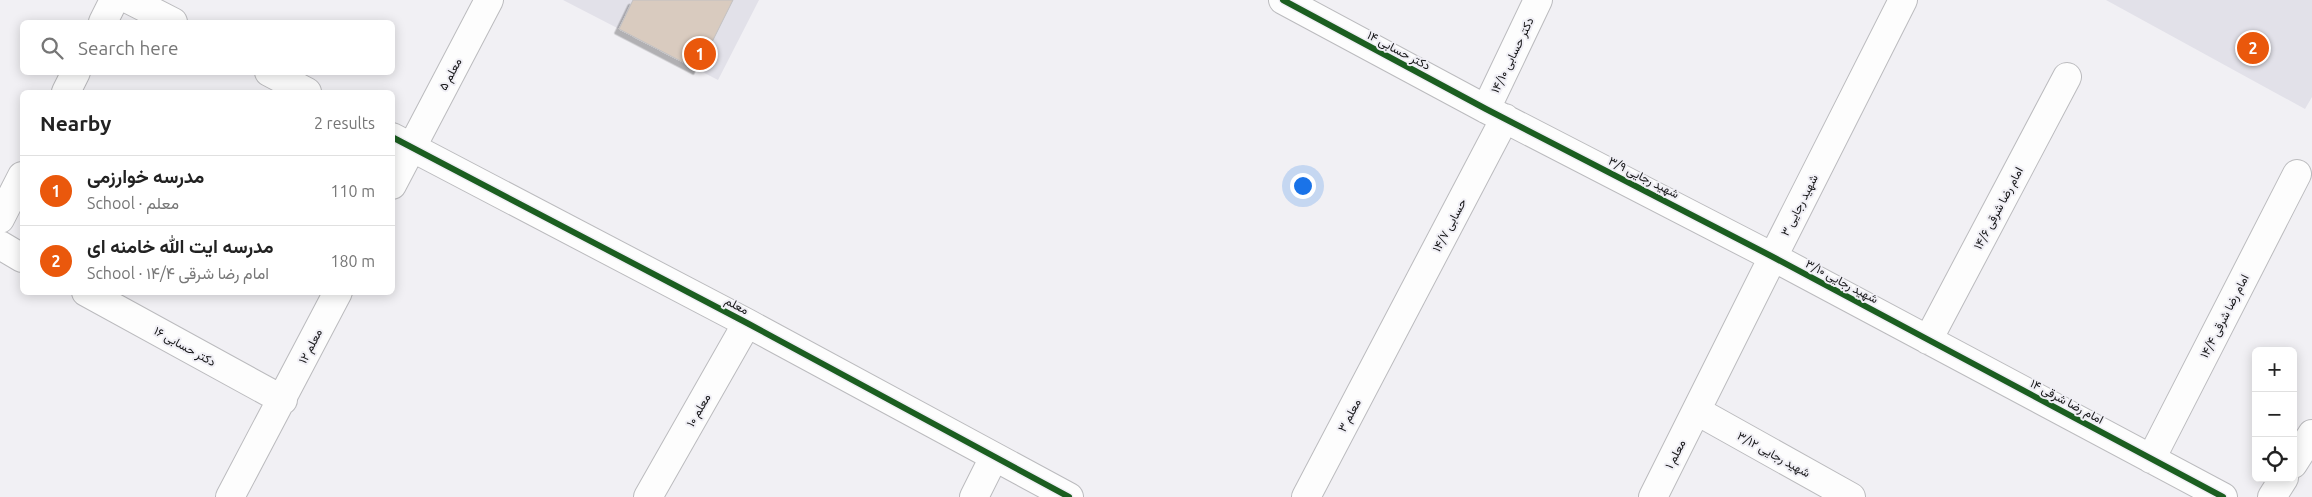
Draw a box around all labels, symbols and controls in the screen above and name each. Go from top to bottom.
street label: دکتر حسابی ۱۴/۱۰ [1488,15,1538,96]
search box [20,20,395,75]
street label: دکتر حسابی ۱۴ [1364,28,1433,74]
pin: 2 [2237,29,2269,67]
icon: search [38,34,66,62]
pin: 1 [684,35,716,73]
text: Search here [78,37,178,59]
street label: معلم ۵ [436,56,466,93]
text: Nearby [40,111,111,135]
text: 2 results [314,114,375,132]
street label: شهید رجایی ۳/۹ [1606,154,1681,202]
text: مدرسه خوارزمی [87,165,204,187]
street label: امام رضا شرقی ۱۴/۶ [1971,165,2027,252]
street label: شهید رجایی ۳ [1778,172,1822,239]
your location [1290,173,1316,199]
text: 1 [51,182,61,200]
text: 110 m [330,182,375,200]
text: School · معلم [87,194,179,212]
street label: حسابی ۱۴/۷ [1430,196,1470,255]
text: مدرسه ایت الله خامنه ای [87,235,274,257]
text: 2 [51,252,61,270]
text: 180 m [330,252,375,270]
street label: شهید رجایی ۳/۱۰ [1803,256,1880,307]
text: School · امام رضا شرقی ۱۴/۴ [87,264,269,282]
street label: امام رضا شرقی ۱۴/۴ [2197,272,2253,361]
street label: معلم [722,293,751,318]
street label: دکتر حسابی ۱۶ [151,324,218,370]
street label: معلم ۱۲ [296,326,326,366]
map controls [2252,347,2297,482]
button: + [2252,347,2297,392]
street label: امام رضا شرقی ۱۴ [2027,376,2106,428]
street label: معلم ۱۰ [683,391,714,430]
button: − [2252,392,2297,437]
street label: معلم ۳ [1335,396,1365,435]
street label: شهید رجایی ۳/۱۲ [1734,429,1813,481]
street label: معلم ۱ [1662,437,1690,472]
button: locate [2252,437,2297,482]

